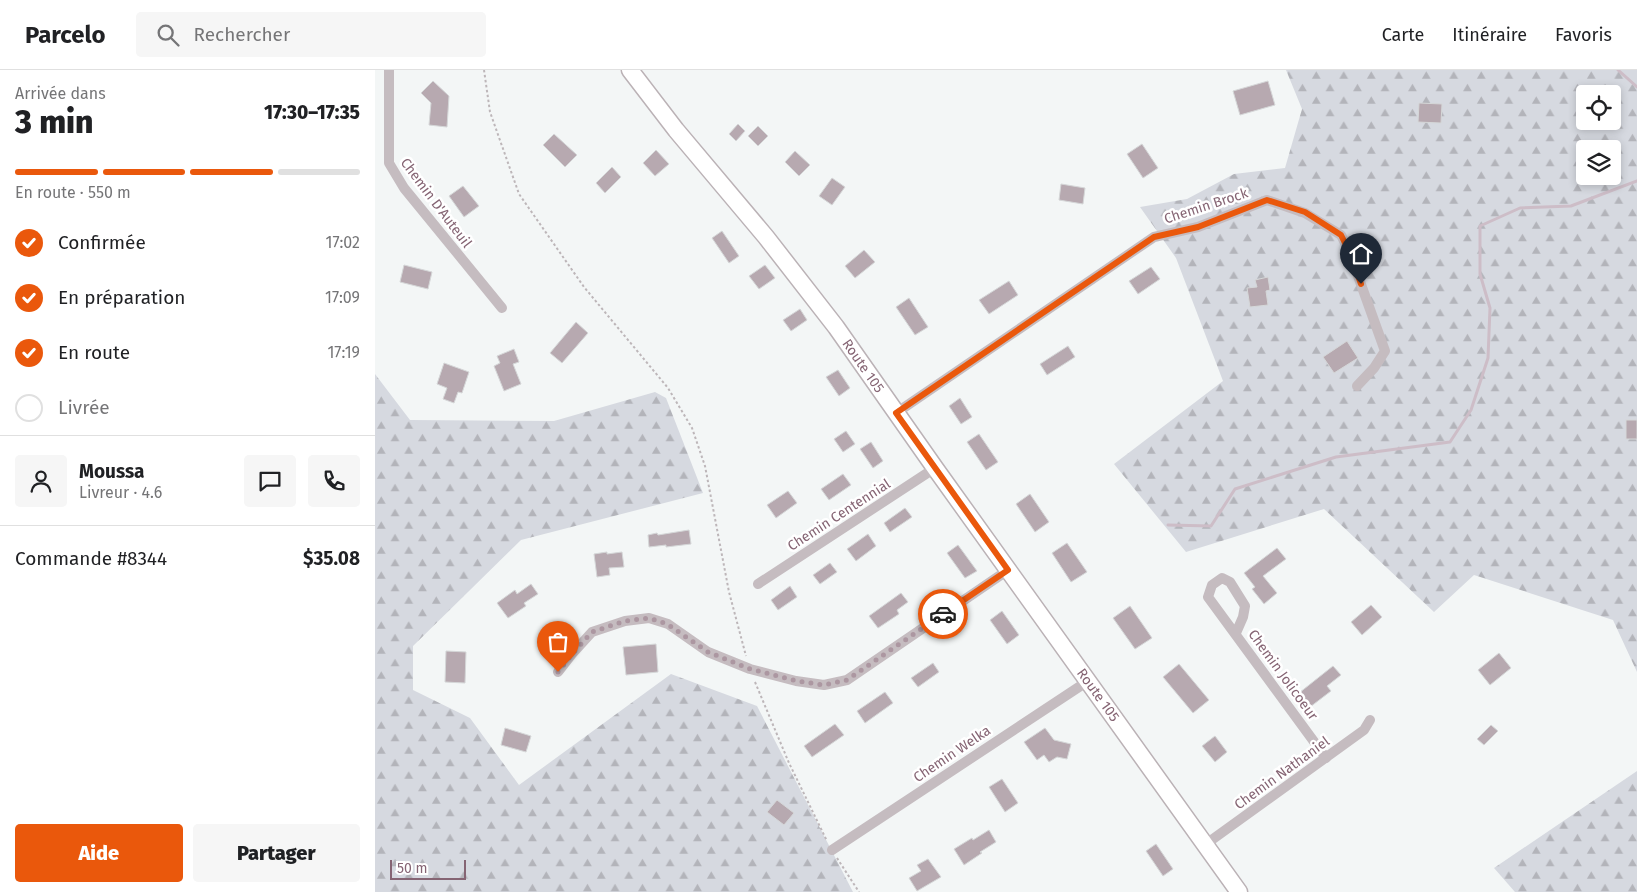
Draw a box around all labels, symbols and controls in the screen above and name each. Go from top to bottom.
search box [136,12,486,57]
text: Parcelo [25,21,106,49]
icon: search [154,21,182,49]
text: Rechercher [194,23,290,46]
text: Carte [1382,24,1424,46]
text: Itinéraire [1452,24,1527,46]
text: Favoris [1555,24,1612,46]
text: Arrivée dans [15,84,106,103]
map controls [1576,85,1621,185]
button: locate [1576,85,1621,130]
text: 17:30–17:35 [264,101,360,124]
text: 3 min [15,103,93,141]
button: layers [1576,140,1621,185]
street label: Chemin D'Auteuil [397,155,475,251]
text: En route · 550 m [15,183,131,202]
street label: Chemin Brock [1162,184,1251,228]
icon: check [15,229,43,257]
text: Confirmée [58,231,146,254]
text: 17:02 [325,233,360,252]
pin [1340,233,1382,284]
icon: home [1347,240,1375,268]
icon: check [15,284,43,312]
text: En préparation [58,286,185,309]
text: 17:09 [325,288,360,307]
street label: Route 105 [838,336,888,396]
icon: check [15,339,43,367]
text: En route [58,341,130,364]
text: 17:19 [327,343,360,362]
text: Livrée [58,396,110,419]
button: person [15,455,67,507]
button: chat [244,455,296,507]
button: phone [308,455,360,507]
text: Moussa [79,460,144,483]
street label: Chemin Centennial [784,475,894,555]
text: Livreur · 4.6 [79,483,162,502]
text: Commande #8344 [15,547,167,570]
text: $35.08 [303,547,360,570]
courier [918,589,968,639]
icon: car [929,600,957,628]
pin [537,621,579,672]
street label: Chemin Jolicoeur [1244,626,1322,724]
icon: bag [544,628,572,656]
street label: Route 105 [1073,665,1123,725]
street label: Chemin Welka [910,722,994,786]
street label: Chemin Nathaniel [1231,733,1333,813]
button: Aide [15,824,183,882]
button: Partager [193,824,360,882]
scale bar [390,857,466,880]
text: 50 m [397,860,428,877]

